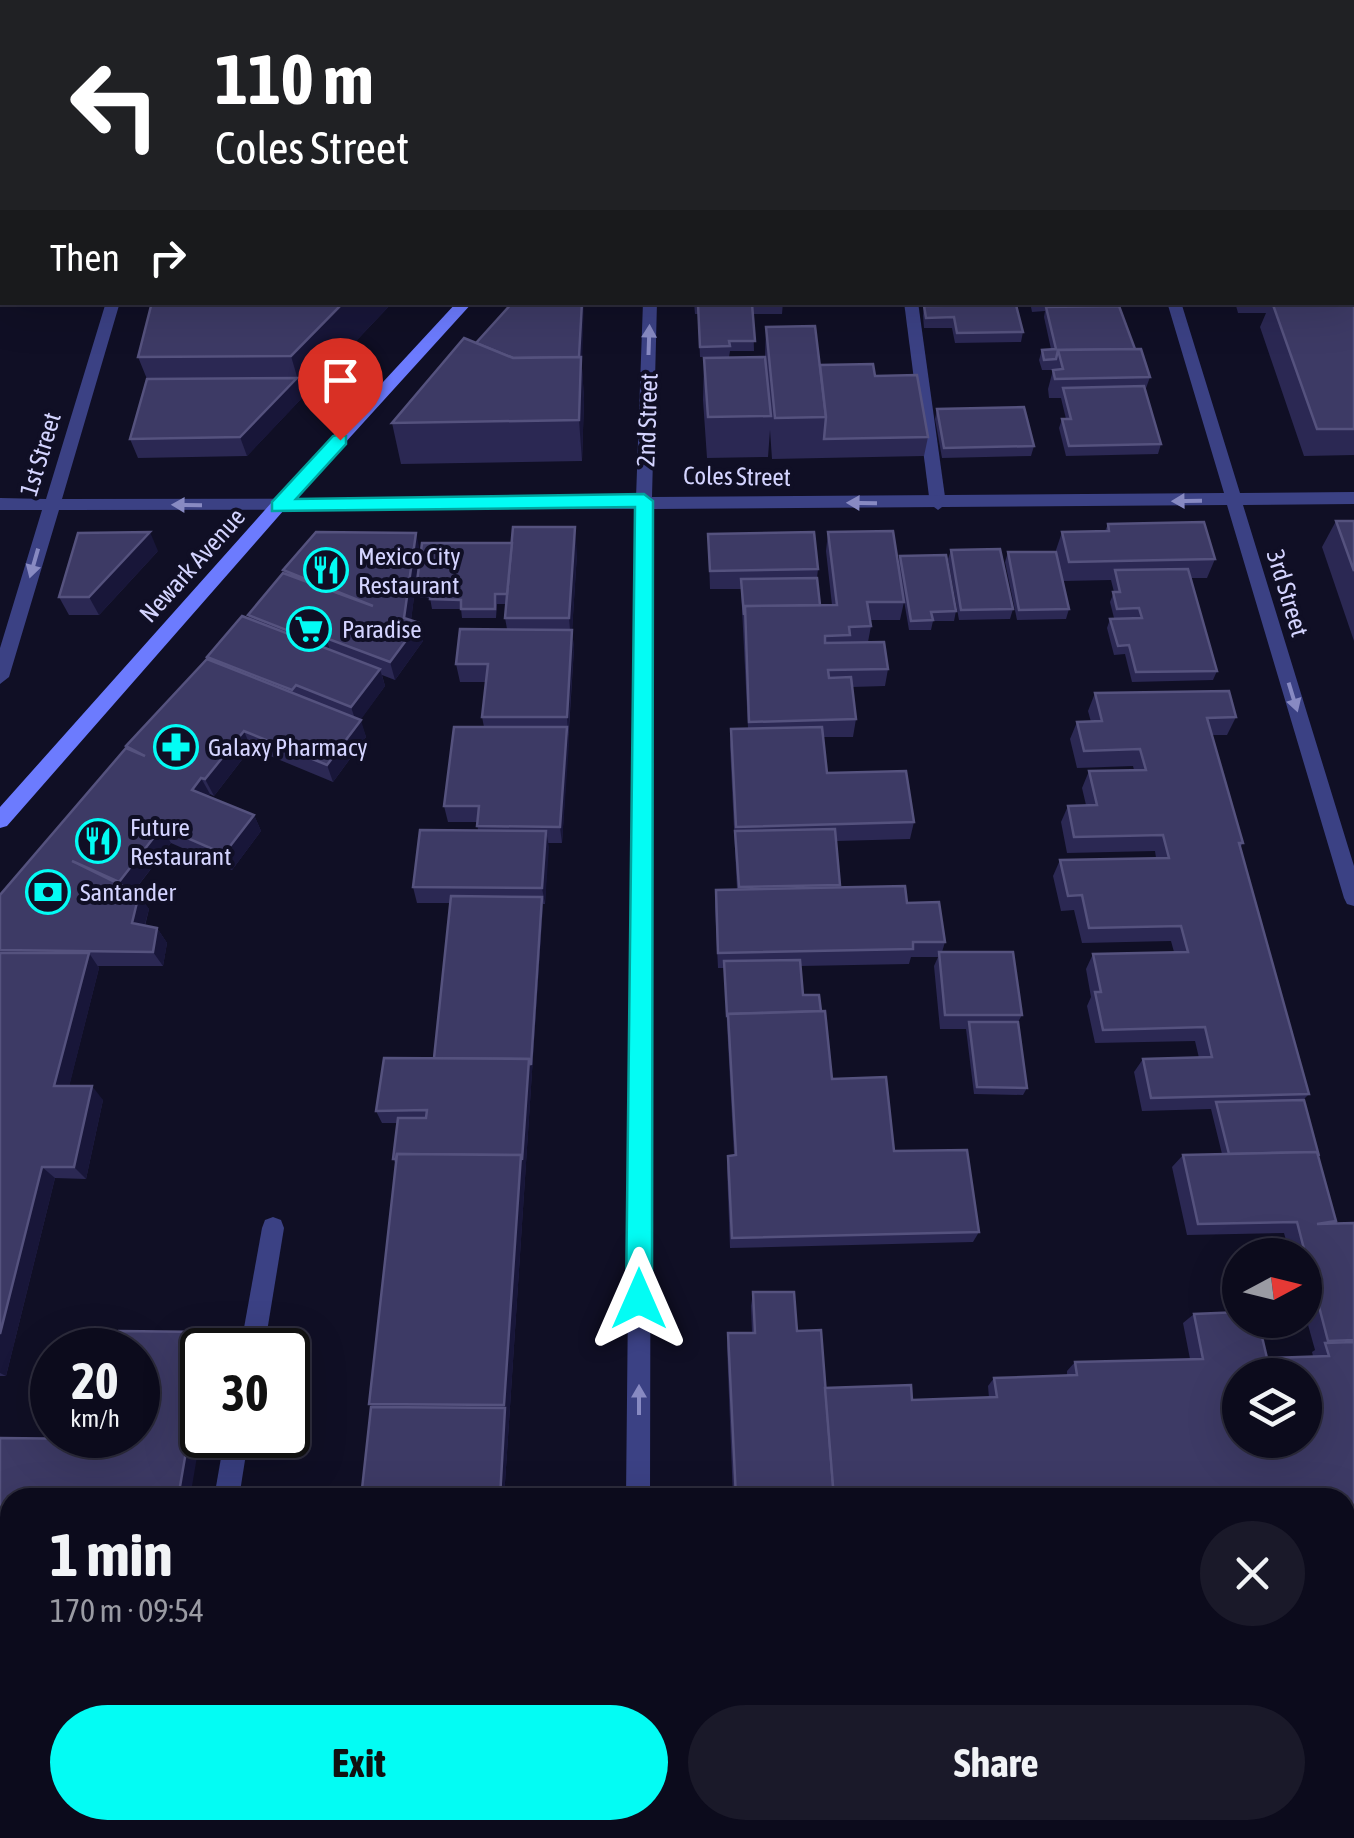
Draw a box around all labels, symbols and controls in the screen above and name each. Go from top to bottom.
text: 110 m [215,39,374,119]
icon: left [50,40,180,170]
text: Coles Street [215,122,409,174]
icon: right [140,230,195,285]
text: Then [50,236,120,279]
one-way arrow [642,324,658,356]
pin [298,338,383,441]
icon: arrive [313,353,368,408]
street label: 2nd Street [631,373,663,467]
street label: 1st Street [14,409,66,499]
street label: Coles Street [683,461,791,491]
one-way arrow [1170,493,1202,509]
one-way arrow [845,494,877,510]
one-way arrow [170,497,202,513]
street label: Newark Avenue [134,502,250,628]
place label: Mexico City Restaurant [358,542,461,599]
street label: 3rd Street [1262,546,1314,640]
restaurant icon: Mexico City Restaurant [303,547,349,593]
one-way arrow [25,548,41,579]
supermarket icon: Paradise [286,606,332,652]
place label: Paradise [342,615,422,643]
one-way arrow [1286,683,1301,713]
pharmacy icon: Galaxy Pharmacy [153,724,199,770]
place label: Galaxy Pharmacy [208,733,368,761]
place label: Future Restaurant [130,813,231,870]
restaurant icon: Future Restaurant [75,818,121,864]
bank icon: Santander [25,869,71,915]
place label: Santander [80,878,176,906]
north arrow [1222,1238,1322,1338]
map controls [1222,1238,1322,1458]
position arrow [587,1247,691,1351]
speed limit sign: 30 [180,1328,310,1458]
text: 20 [71,1352,118,1410]
button: layers [1222,1358,1322,1458]
one-way arrow [631,1384,647,1416]
text: km/h [70,1404,120,1432]
text: 1 min [50,1520,173,1589]
button: close [1200,1521,1305,1626]
text: 170 m · 09:54 [50,1592,204,1629]
button: Exit [50,1705,668,1820]
button: Share [688,1705,1305,1820]

